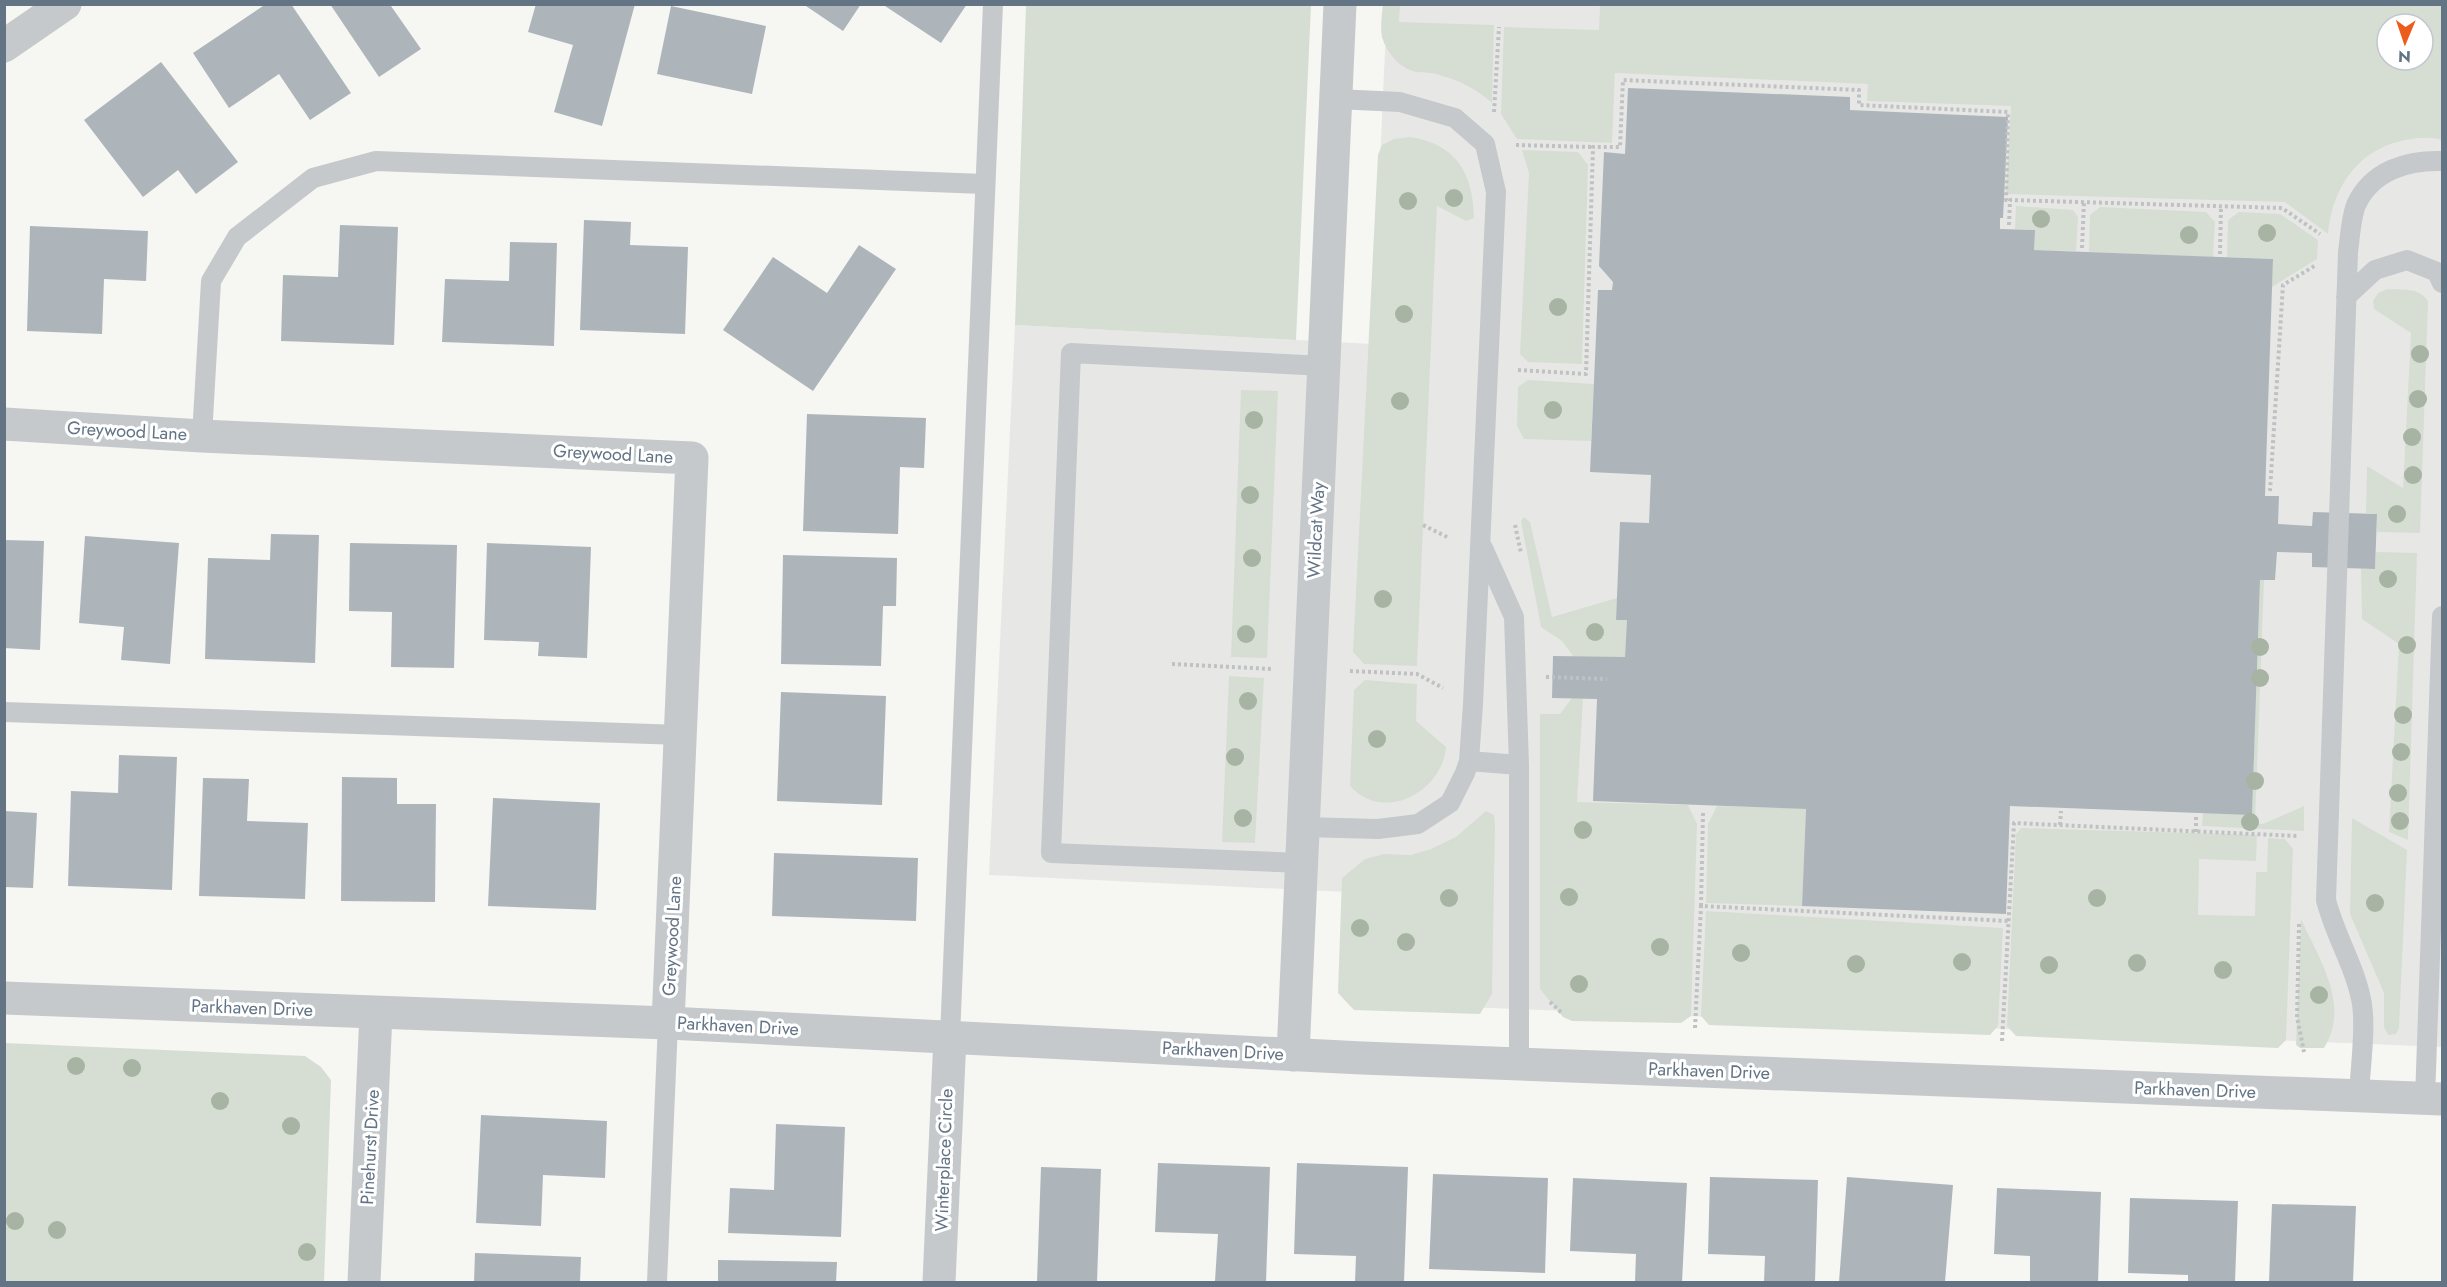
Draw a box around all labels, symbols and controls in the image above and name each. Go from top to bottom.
north arrow [2375,12,2435,72]
text: N [2398,45,2411,68]
street label: Greywood Lane [66,415,188,447]
street label: Greywood Lane [552,438,674,470]
street label: Wildcat Way [1300,481,1332,579]
street label: Greywood Lane [656,875,688,997]
street label: Parkhaven Drive [191,993,313,1023]
street label: Parkhaven Drive [676,1010,800,1042]
street label: Parkhaven Drive [1161,1035,1285,1067]
street label: Parkhaven Drive [1648,1056,1770,1086]
street label: Parkhaven Drive [2134,1075,2256,1105]
street label: Winterplace Circle [929,1088,959,1232]
street label: Pinehurst Drive [354,1089,386,1205]

